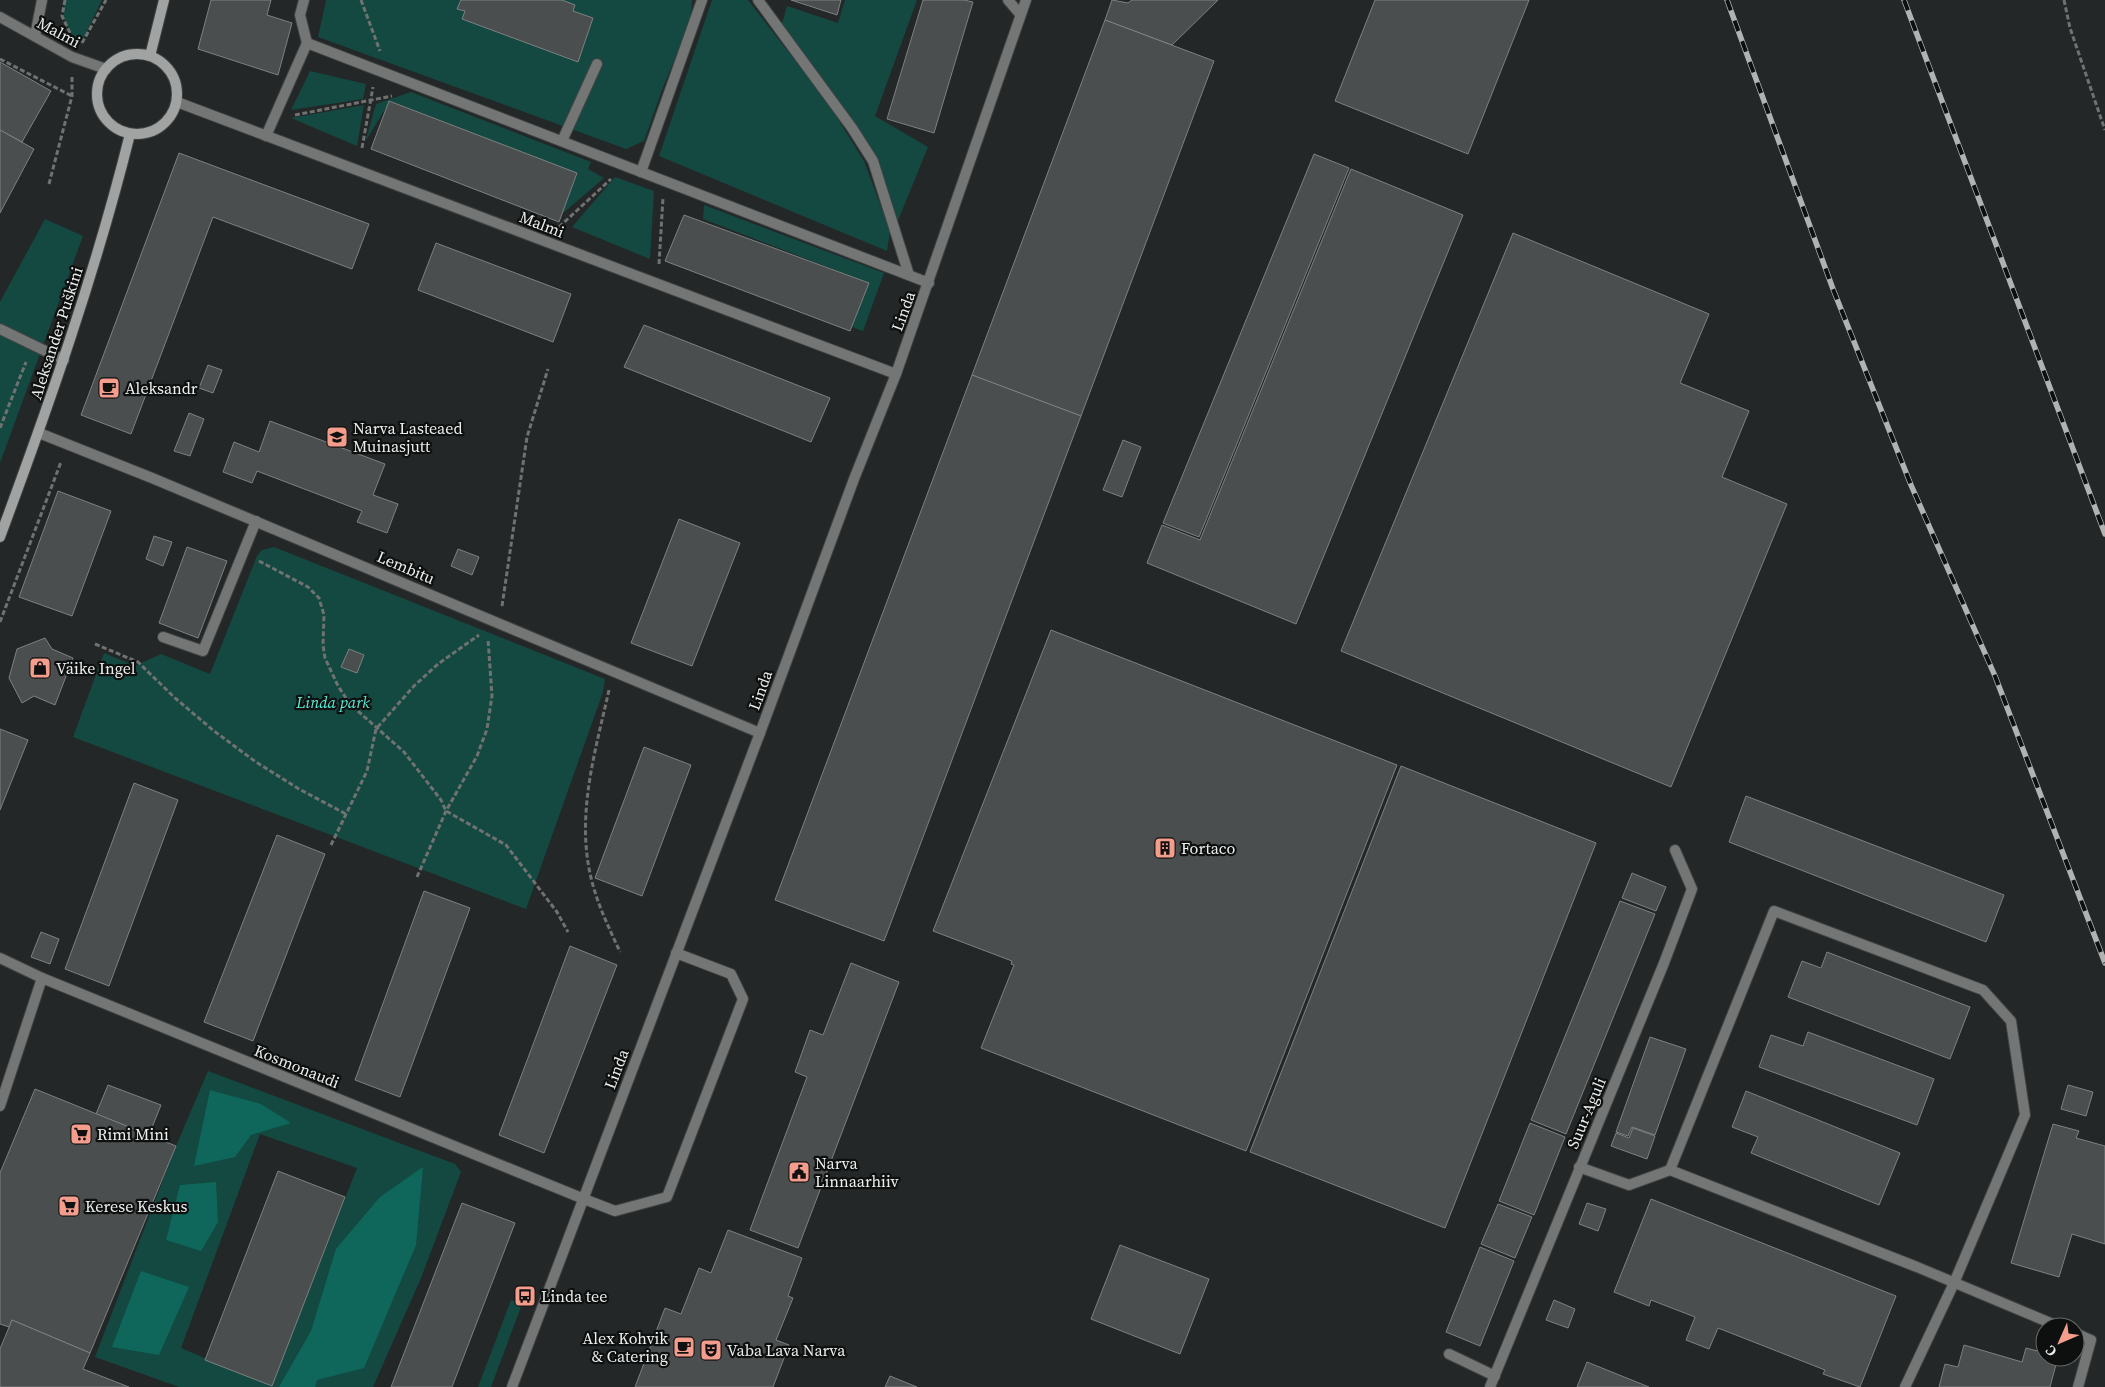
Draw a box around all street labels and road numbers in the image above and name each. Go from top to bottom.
street label: Malmi [33,11,85,53]
street label: Malmi [516,205,568,243]
street label: Aleksander Puškini [24,264,88,402]
street label: Linda [886,287,921,334]
street label: Lembitu [374,545,438,589]
street label: Linda [743,666,778,713]
street label: Kosmonaudi [251,1039,343,1093]
street label: Linda [598,1045,634,1092]
street label: Suur-Aguli [1561,1074,1611,1152]

